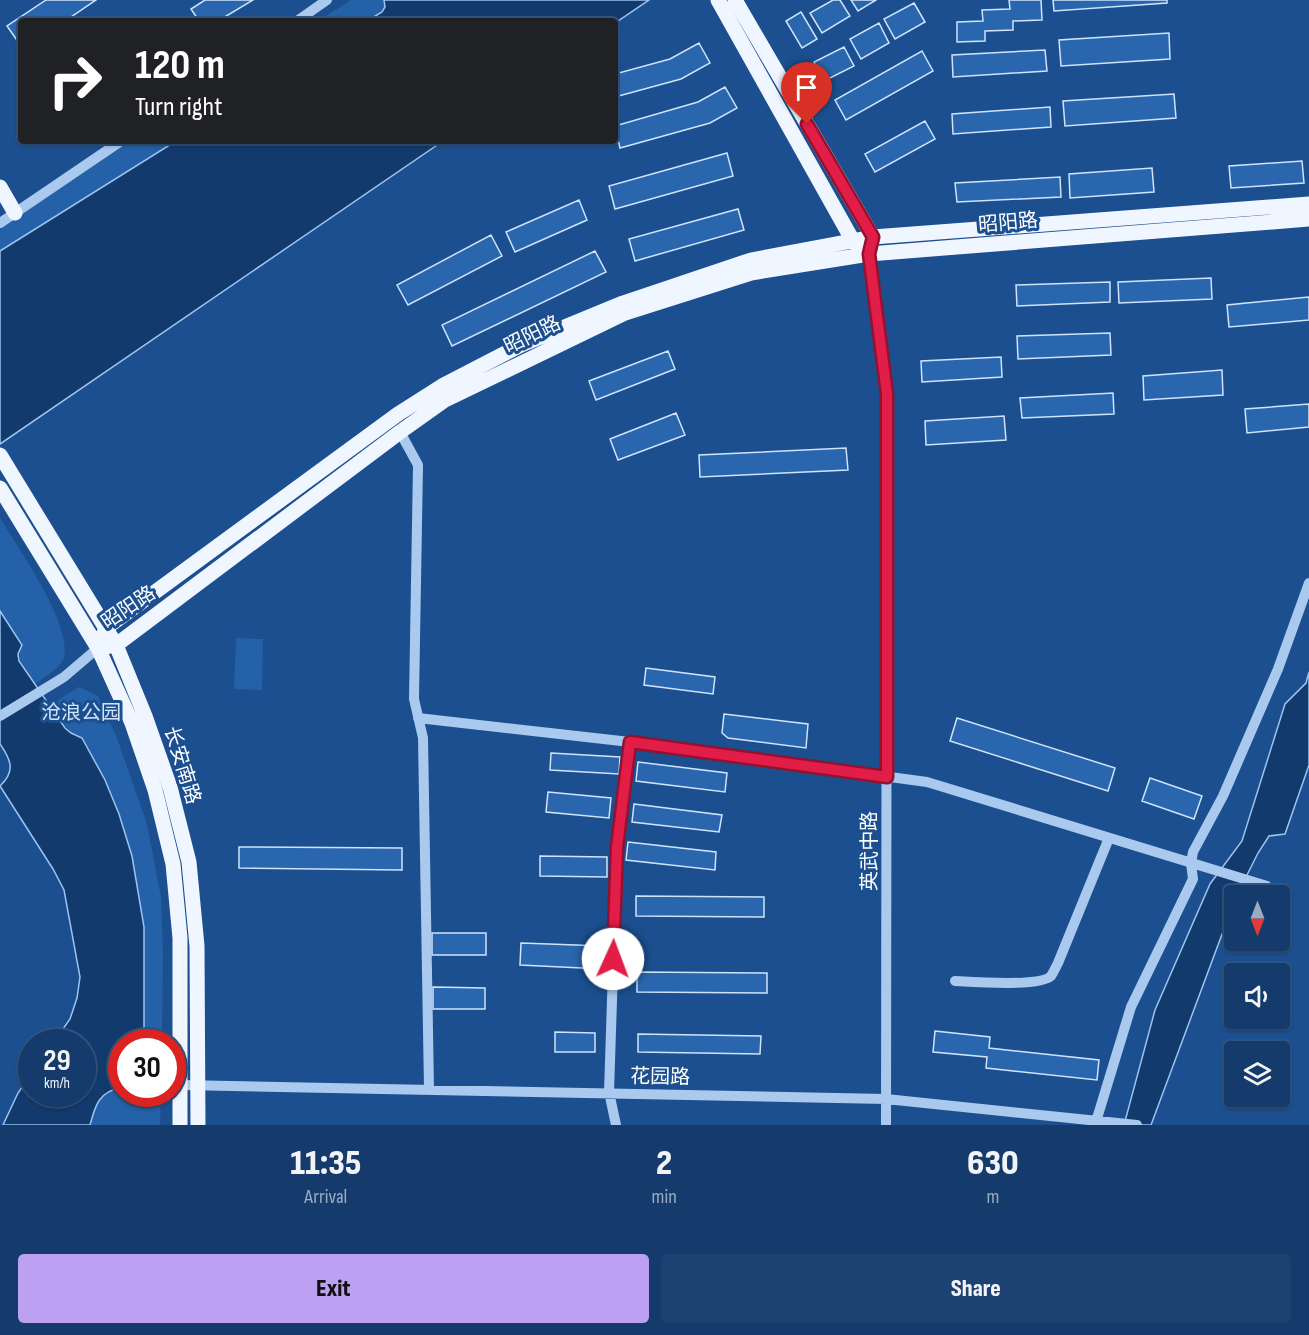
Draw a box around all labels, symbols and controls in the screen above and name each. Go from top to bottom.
text: 120 m [135,40,225,91]
icon: right [36,42,114,120]
pin [781,62,832,124]
icon: arrive [790,71,823,104]
text: Turn right [135,91,222,123]
street label: 昭阳路 [977,208,1039,238]
street label: 昭阳路 [500,311,565,359]
street label: 昭阳路 [97,581,160,635]
park label: 沧浪公园 [41,701,121,725]
street label: 长安南路 [159,724,205,807]
street label: 英武中路 [858,811,882,891]
north arrow [1224,885,1290,951]
map controls [1224,885,1290,1107]
position arrow [581,927,645,991]
button: sound [1224,963,1290,1029]
speed limit sign: 30 [108,1029,186,1107]
button: layers [1224,1041,1290,1107]
text: 29 [43,1043,71,1079]
street label: 花园路 [630,1064,690,1090]
text: km/h [44,1074,70,1093]
text: 11:35 [290,1142,361,1185]
text: 2 [656,1142,672,1185]
text: 630 [967,1142,1019,1185]
text: Arrival [304,1185,347,1209]
text: min [652,1185,677,1209]
text: m [986,1185,999,1209]
button: Exit [18,1254,649,1323]
button: Share [661,1254,1291,1323]

